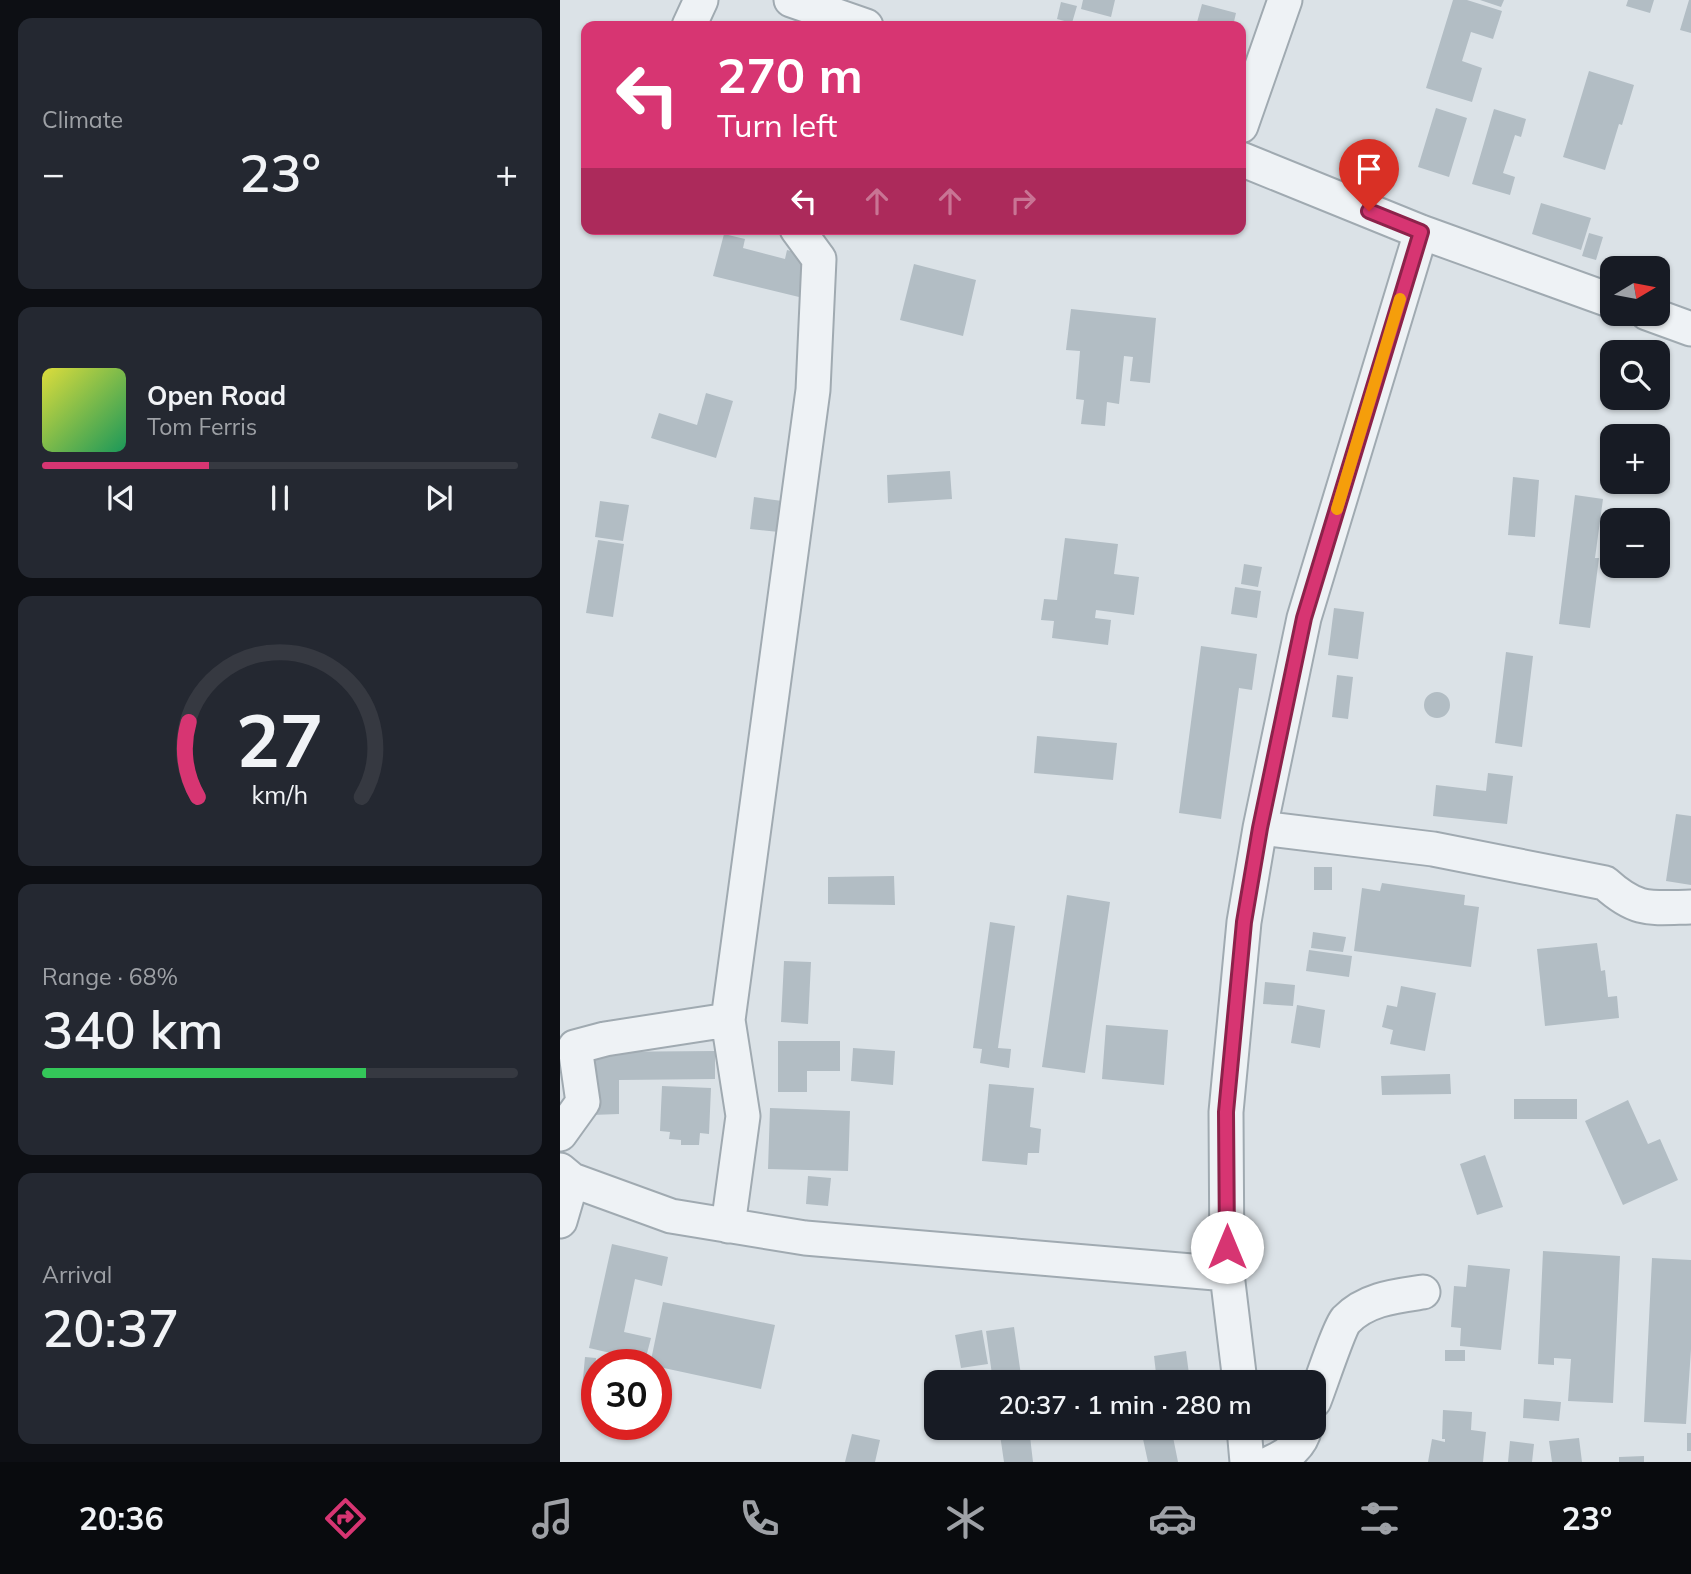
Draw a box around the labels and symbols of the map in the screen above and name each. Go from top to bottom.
pin [1339,139,1399,211]
north arrow [1600,256,1670,326]
position arrow [1190,1210,1264,1284]
speed limit sign: 30 [581,1349,672,1440]

